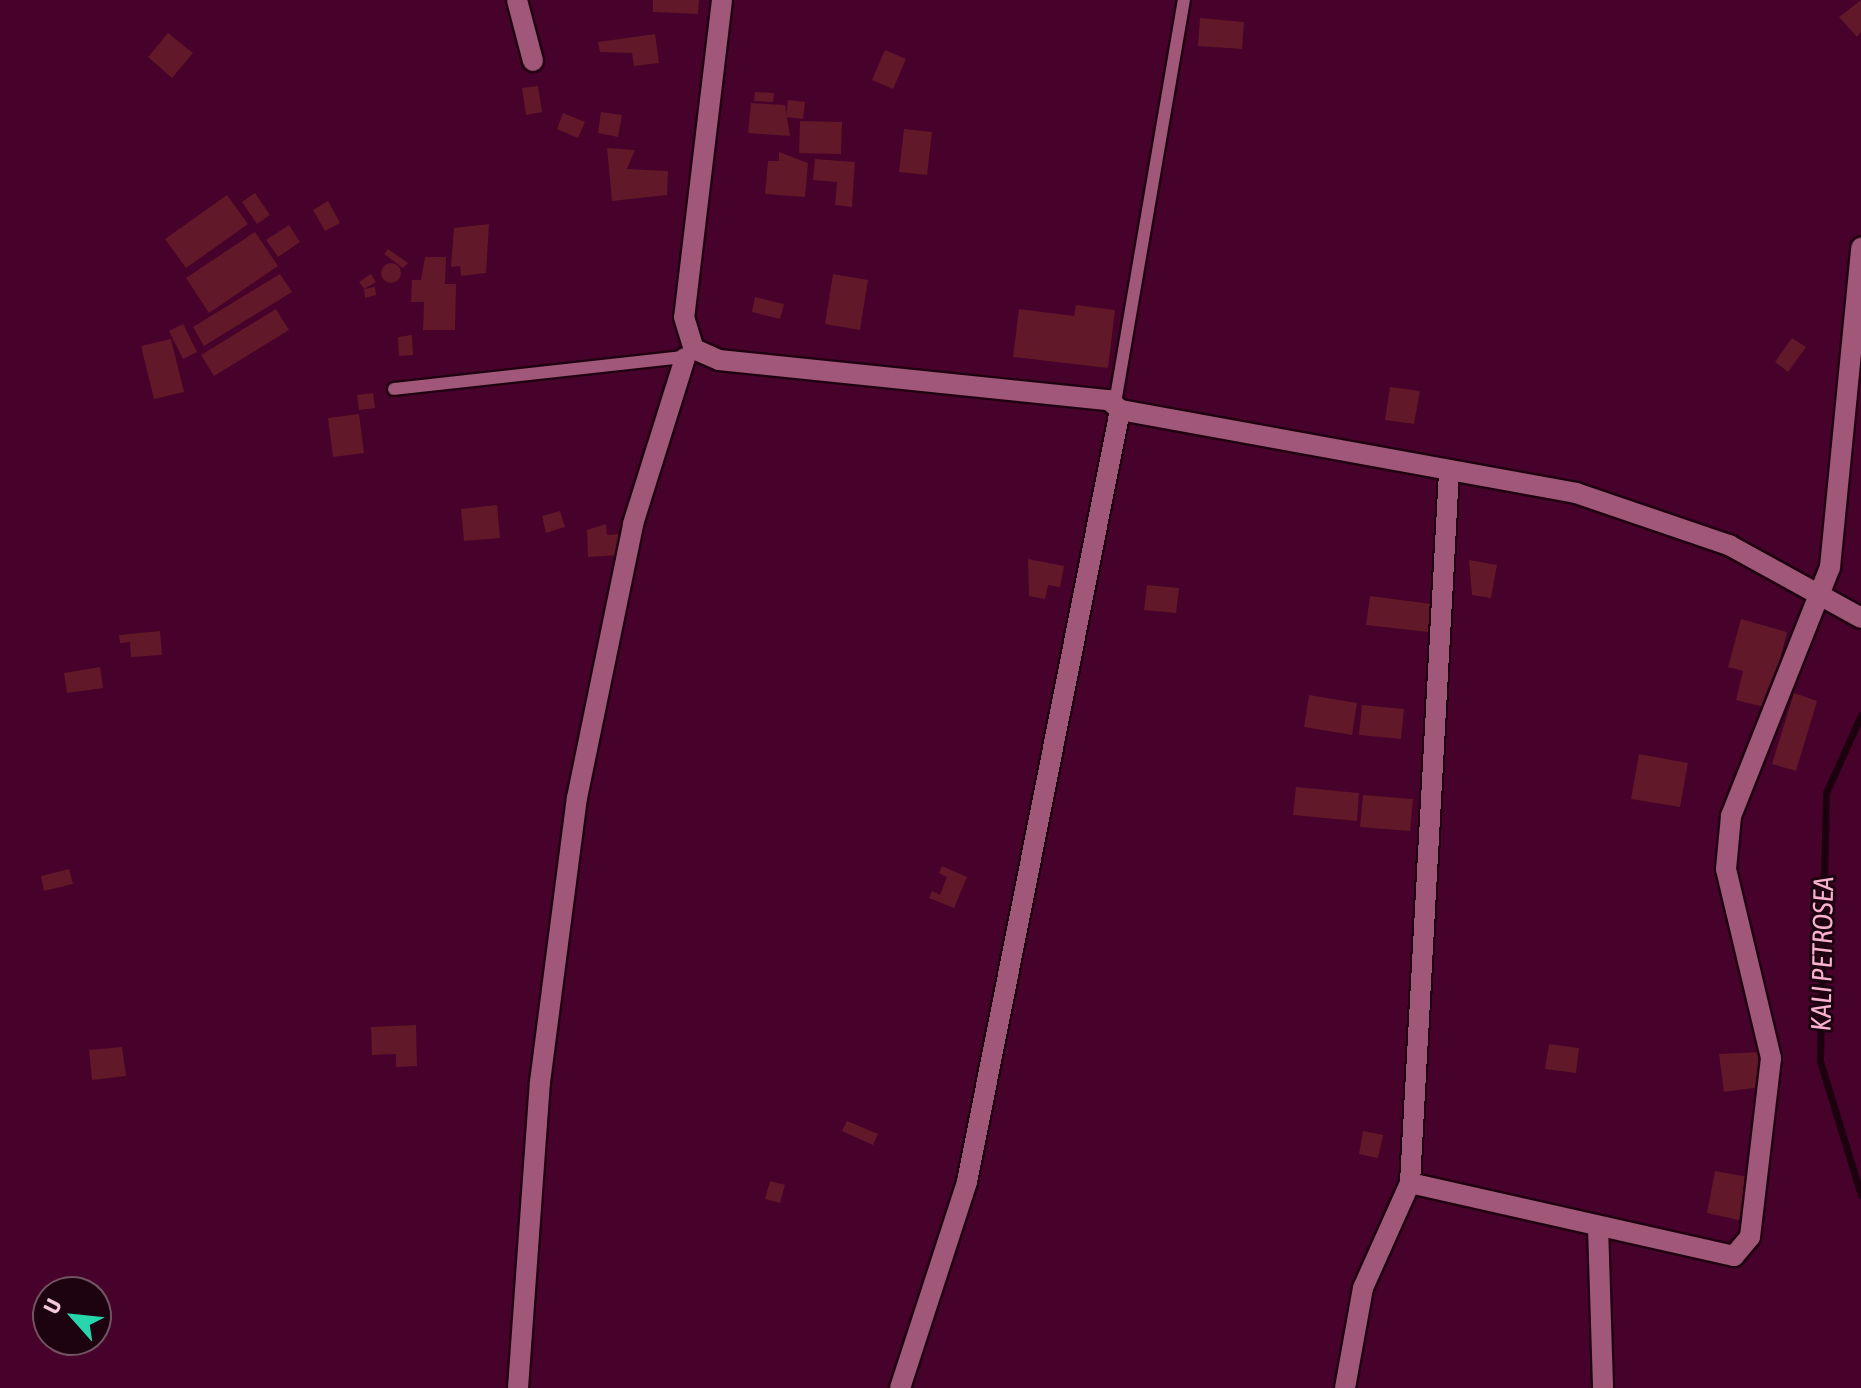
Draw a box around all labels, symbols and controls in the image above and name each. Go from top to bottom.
water label: KALI PETROSEA [1804,876,1840,1032]
north arrow [32,1276,112,1356]
text: U [38,1294,67,1318]

